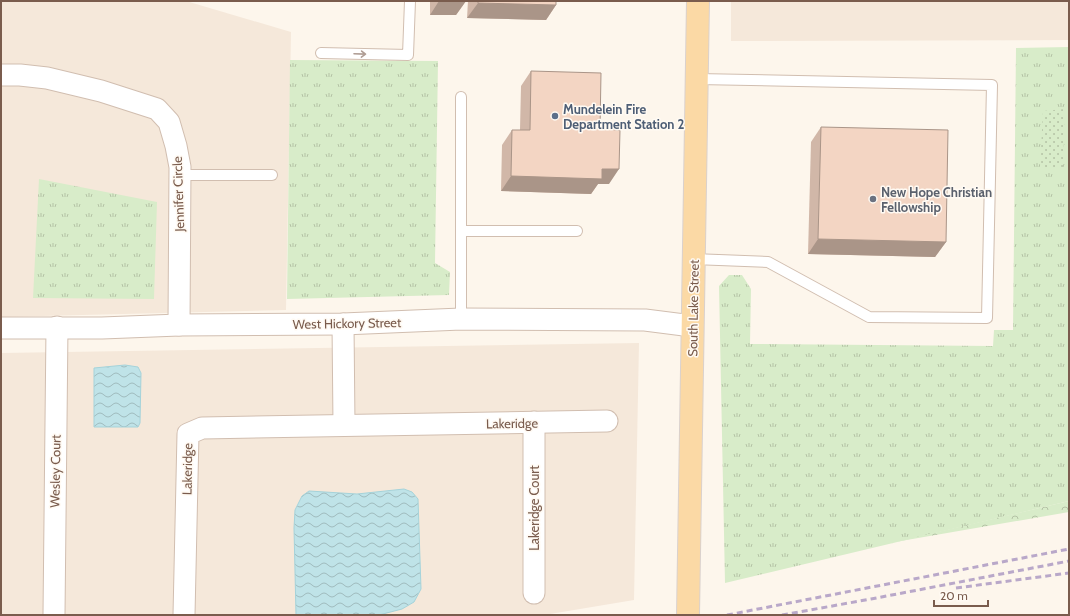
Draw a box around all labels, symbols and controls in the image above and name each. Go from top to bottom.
one-way arrow [353,50,366,58]
place label: Mundelein Fire Department Station 2 [563,101,684,132]
marker: Mundelein Fire Department Station 2 [550,111,560,121]
street label: Jennifer Circle [169,156,187,233]
place label: New Hope Christian Fellowship [881,184,992,215]
marker: New Hope Christian Fellowship [868,194,878,204]
street label: South Lake Street [684,259,702,357]
street label: West Hickory Street [293,314,402,332]
street label: Lakeridge [486,415,539,431]
street label: Wesley Court [46,434,64,508]
street label: Lakeridge [179,442,195,495]
street label: Lakeridge Court [526,465,542,551]
scale bar [934,582,988,608]
text: 20 m [940,588,968,603]

